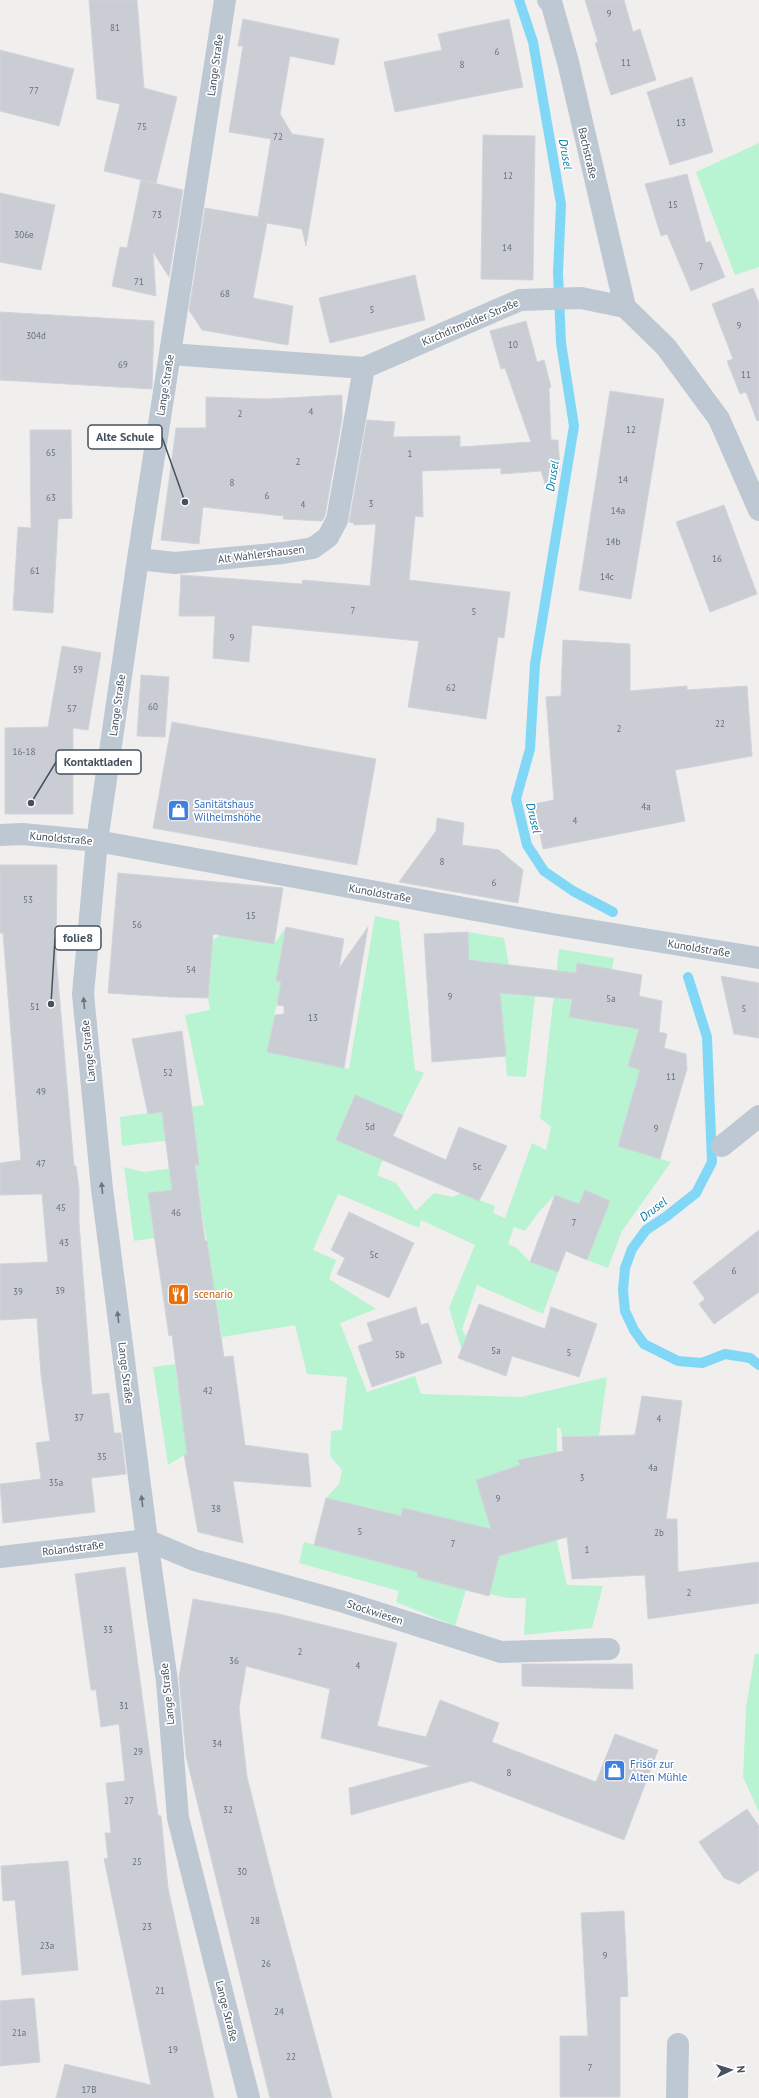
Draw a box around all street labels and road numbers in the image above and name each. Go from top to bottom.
street label: Lange Straße [204,33,226,97]
street label: Bachstraße [575,126,601,181]
street label: Kirchditmolder Straße [419,295,521,349]
street label: Lange Straße [153,353,177,417]
street label: Alt Wahlershausen [217,542,305,566]
street label: Lange Straße [106,673,128,737]
street label: Kunoldstraße [29,828,93,848]
street label: Kunoldstraße [348,881,413,905]
street label: Kunoldstraße [667,936,732,960]
street label: Lange Straße [78,1019,98,1083]
street label: Lange Straße [115,1341,137,1405]
street label: Rolandstraße [41,1537,105,1559]
street label: Stockwiesen [345,1596,405,1628]
street label: Lange Straße [157,1662,177,1726]
street label: Lange Straße [213,1979,241,2043]

